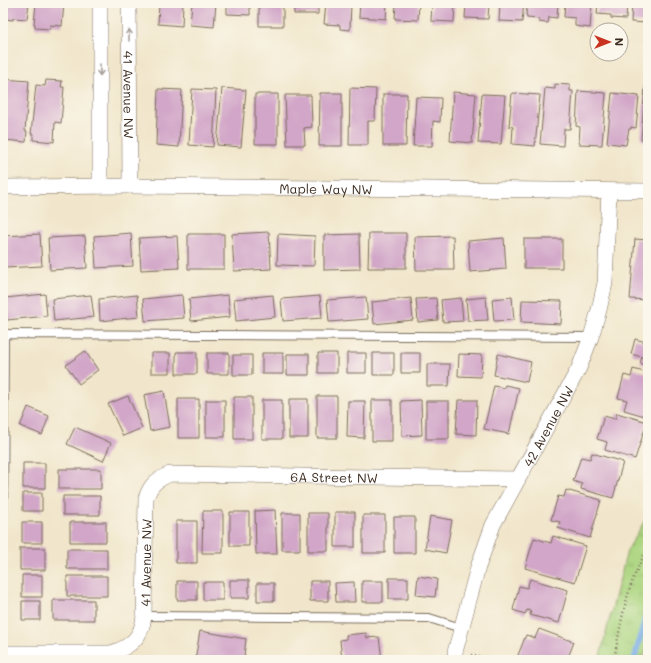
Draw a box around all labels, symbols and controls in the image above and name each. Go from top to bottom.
north arrow [589,22,629,62]
one-way arrow [125,29,133,42]
text: N [612,38,627,46]
street label: 41 Avenue NW [121,51,138,139]
one-way arrow [96,63,104,76]
street label: Maple Way NW [279,179,373,197]
street label: 42 Avenue NW [519,382,576,469]
street label: 6A Street NW [290,467,378,485]
street label: 41 Avenue NW [136,518,154,606]

